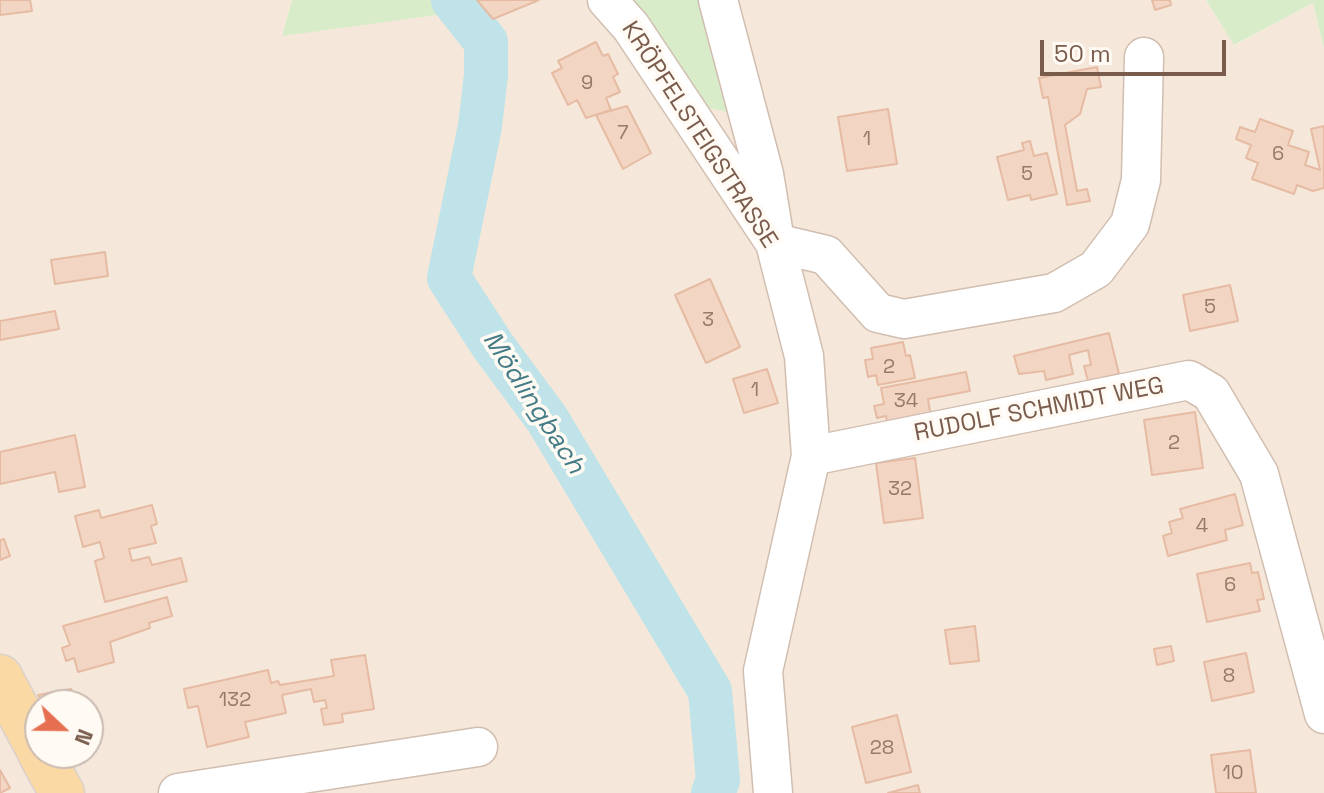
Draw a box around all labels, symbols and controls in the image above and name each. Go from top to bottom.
street label: KRÖPFELSTEIGSTRASSE [615,16,783,254]
scale bar [1044,24,1230,74]
text: 50 m [1054,38,1111,69]
house number: 9 [581,72,593,96]
house number: 7 [617,122,629,146]
house number: 1 [863,128,871,152]
house number: 6 [1272,143,1284,167]
house number: 5 [1021,163,1033,187]
house number: 5 [1204,296,1216,320]
house number: 3 [702,309,714,333]
water label: Mödlingbach [475,326,591,480]
house number: 2 [883,356,895,380]
street label: RUDOLF SCHMIDT WEG [912,372,1166,448]
house number: 1 [751,379,759,403]
house number: 34 [894,390,918,414]
house number: 2 [1168,432,1180,456]
house number: 32 [888,478,912,502]
house number: 4 [1196,515,1208,539]
house number: 6 [1224,574,1236,598]
house number: 8 [1223,665,1235,689]
north arrow [24,689,104,769]
house number: 132 [219,689,251,713]
text: N [69,725,100,749]
house number: 28 [870,737,894,761]
house number: 10 [1222,762,1244,786]

